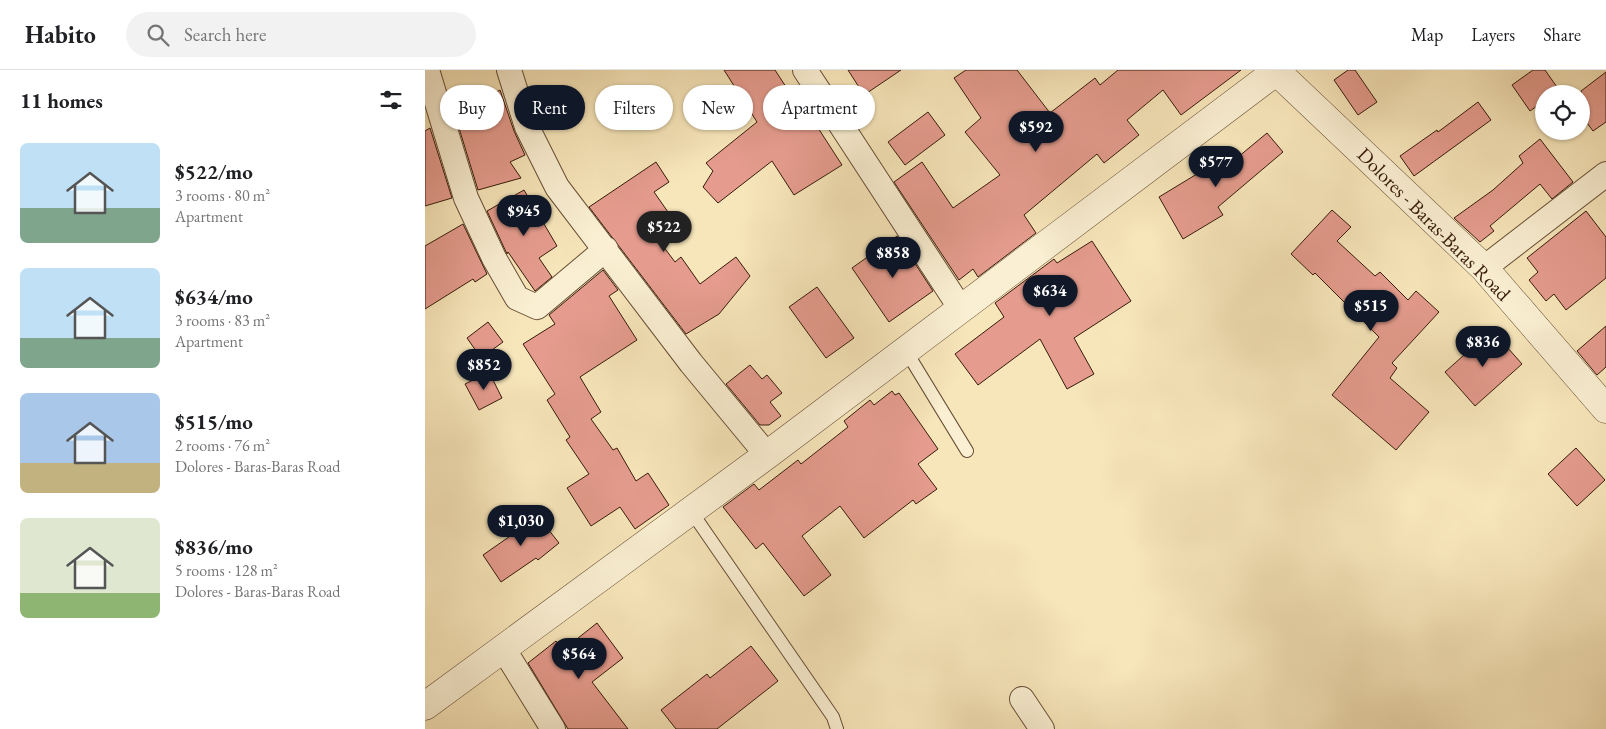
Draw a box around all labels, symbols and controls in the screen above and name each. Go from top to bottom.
search box [126,12,476,57]
text: Habito [25,19,96,50]
icon: search [144,21,172,49]
text: Search here [184,22,266,47]
text: Map [1411,23,1443,46]
text: Layers [1471,23,1515,46]
text: Share [1543,23,1581,46]
chip: Buy [440,85,504,130]
chip: Rent [514,85,585,130]
chip: Filters [595,85,673,130]
chip: New [683,85,753,130]
chip: Apartment [763,85,875,130]
map controls [1535,85,1590,140]
button: locate [1535,85,1590,140]
icon: filters [377,86,405,114]
text: 11 homes [20,87,103,114]
pin: $592 [1006,111,1066,153]
text: $592 [1020,116,1052,137]
street label: Dolores - Baras-Baras Road [1352,142,1517,307]
pin: $577 [1186,146,1246,188]
text: $577 [1200,151,1232,172]
text: $522/mo [175,158,253,185]
icon: home [60,163,120,223]
text: 3 rooms · 80 m² [175,185,270,206]
pin: $945 [494,194,554,237]
text: $945 [508,200,540,221]
text: Apartment [175,206,243,227]
pin: $522 [634,210,694,253]
text: $522 [648,216,680,237]
pin: $858 [863,236,923,279]
text: $858 [877,242,909,263]
pin: $634 [1020,274,1080,317]
text: $634 [1034,280,1066,301]
text: $634/mo [175,283,253,310]
icon: home [60,288,120,348]
pin: $515 [1341,290,1401,332]
text: $515 [1355,295,1387,316]
text: 3 rooms · 83 m² [175,310,270,331]
pin: $836 [1453,326,1513,368]
text: Apartment [175,331,243,352]
text: $836 [1467,331,1499,352]
pin: $852 [454,348,514,391]
text: $852 [468,354,500,375]
text: $515/mo [175,408,253,435]
icon: home [60,413,120,473]
text: 2 rooms · 76 m² [175,435,270,456]
text: Dolores - Baras-Baras Road [175,456,340,477]
pin: $1,030 [480,504,562,547]
text: $1,030 [498,510,544,531]
text: $836/mo [175,533,253,560]
icon: home [60,538,120,598]
text: 5 rooms · 128 m² [175,560,278,581]
text: Dolores - Baras-Baras Road [175,581,340,602]
pin: $564 [549,638,609,680]
text: $564 [563,643,595,664]

